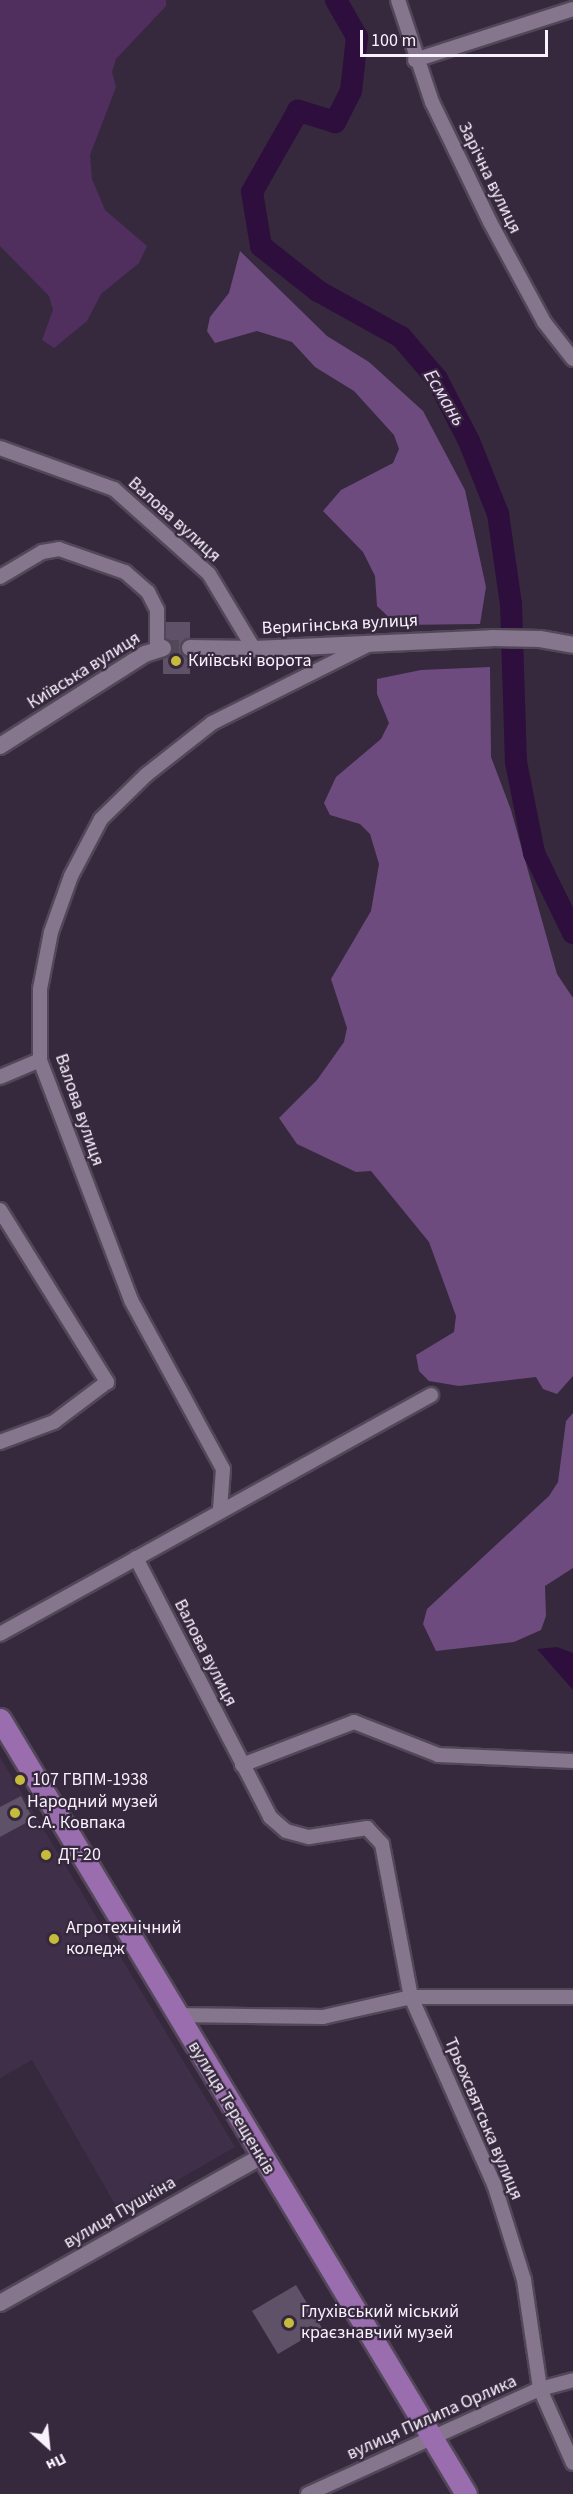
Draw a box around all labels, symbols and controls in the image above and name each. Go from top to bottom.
scale bar [363,18,550,56]
text: 100 m [371,28,416,53]
street label: Зарічна вулиця [453,119,525,237]
water label: Есмань [418,365,470,431]
street label: Валова вулиця [123,473,225,567]
street label: Веригінська вулиця [261,610,419,640]
street label: Київська вулиця [24,628,144,714]
place label: Київські ворота [188,650,311,672]
marker: Київські ворота [169,654,183,668]
street label: Валова вулиця [50,1051,108,1169]
street label: Валова вулиця [169,1596,241,1710]
place label: 107 ГВПМ-1938 [32,1769,148,1791]
marker: 107 ГВПМ-1938 [13,1773,27,1787]
place label: Народний музей С.А. Ковпака [27,1792,158,1834]
marker: Народний музей С.А. Ковпака [8,1806,22,1820]
place label: ДТ-20 [58,1844,101,1866]
marker: ДТ-20 [39,1848,53,1862]
place label: Агротехнічний коледж [66,1918,182,1960]
marker: Агротехнічний коледж [47,1932,61,1946]
street label: Трьохсвятська вулиця [439,2035,527,2203]
street label: вулиця Терещенків [183,2037,279,2179]
street label: вулиця Пушкіна [60,2172,180,2254]
place label: Глухівський міський краєзнавчий музей [301,2302,459,2344]
marker: Глухівський міський краєзнавчий музей [282,2316,296,2330]
street label: вулиця Пилипа Орлика [344,2371,520,2465]
north arrow [18,2416,78,2476]
text: Пн [42,2448,70,2476]

